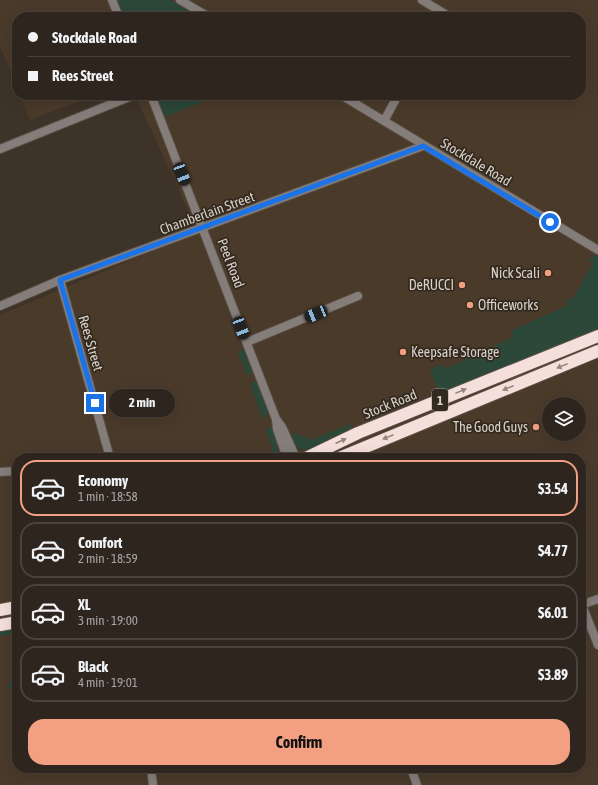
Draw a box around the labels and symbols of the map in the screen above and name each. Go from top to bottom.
street label: Stockdale Road [438,135,514,189]
car [172,161,192,187]
street label: Chamberlain Street [157,188,257,238]
route start [541,213,559,231]
street label: Peel Road [214,236,248,290]
place label: Nick Scali [491,265,540,281]
marker: Nick Scali [543,268,553,278]
place label: DeRUCCI [409,277,454,293]
marker: DeRUCCI [457,280,467,290]
place label: Officeworks [478,297,538,313]
marker: Officeworks [465,300,475,310]
car [303,304,329,324]
street label: Rees Street [75,313,107,373]
car [231,315,251,341]
place label: Keepsafe Storage [411,344,499,360]
marker: Keepsafe Storage [398,347,408,357]
one-way arrow [556,363,567,369]
one-way arrow [501,385,513,391]
street label: Stock Road [361,386,419,422]
one-way arrow [456,388,467,394]
callout: 2 min [109,389,175,417]
road number: 1 [432,389,448,411]
route end [86,394,104,412]
place label: The Good Guys [453,419,528,435]
marker: The Good Guys [531,422,541,432]
one-way arrow [381,434,393,440]
one-way arrow [336,438,347,444]

